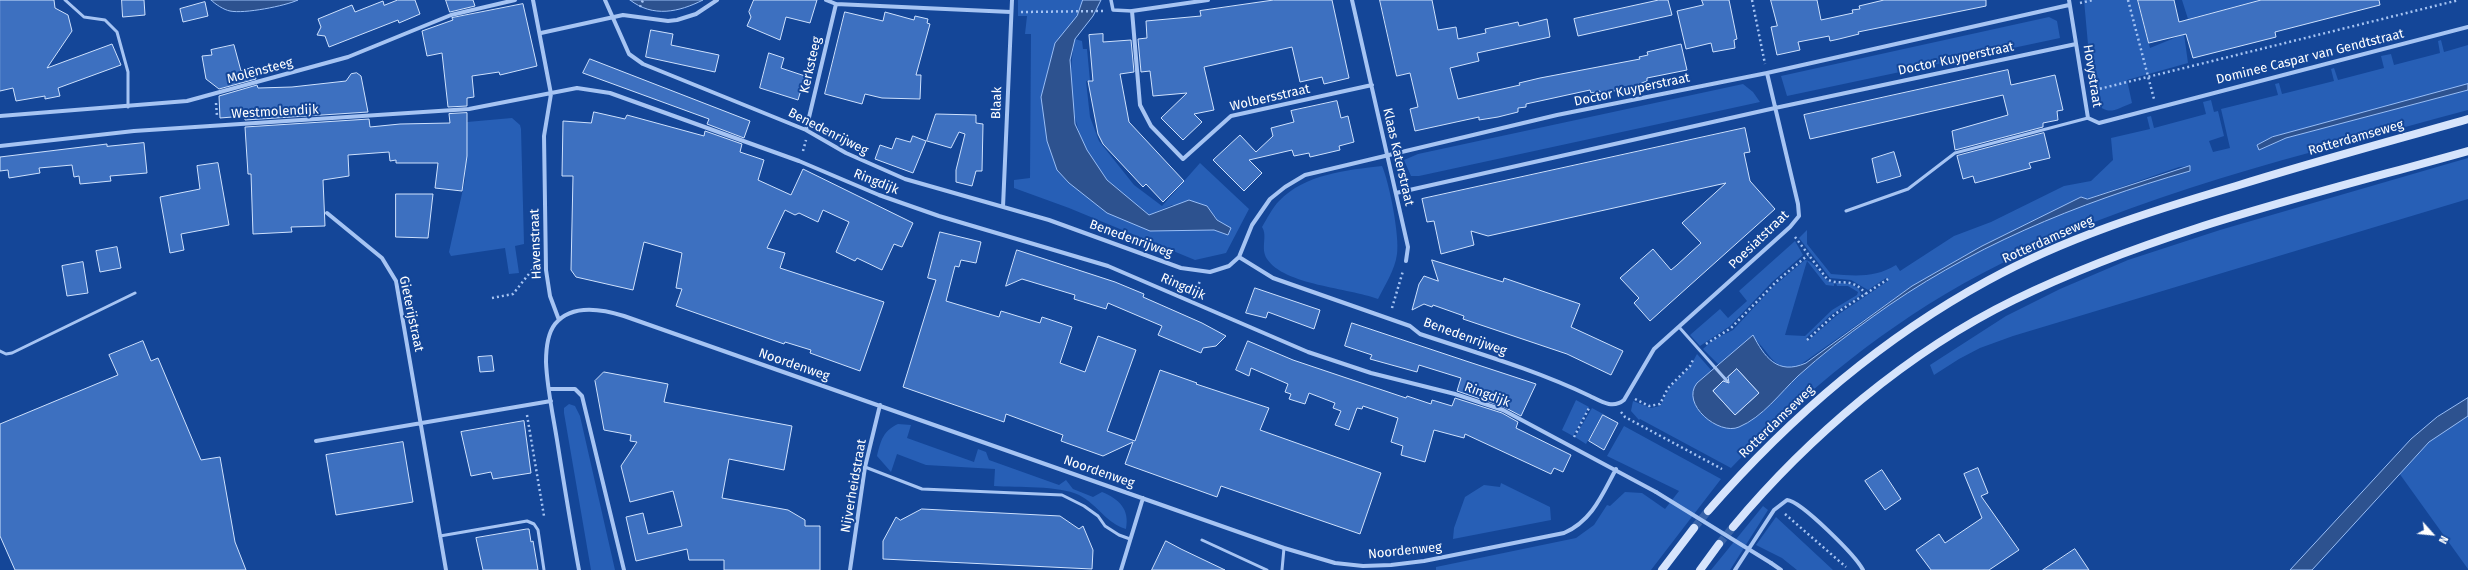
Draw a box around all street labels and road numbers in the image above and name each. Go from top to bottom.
street label: Dominee Caspar van Gendtstraat [2214,26,2406,88]
street label: Kerksteeg [797,35,825,95]
street label: Doctor Kuyperstraat [1897,39,2015,79]
street label: Hovystraat [2079,44,2105,108]
street label: Molensteeg [225,55,295,87]
street label: Doctor Kuyperstraat [1573,70,1691,110]
street label: Wolbersstraat [1228,81,1312,115]
street label: Blaak [989,87,1005,119]
street label: Westmolendijk [231,102,319,122]
street label: Benedenrijweg [785,105,871,159]
street label: Klaas Katerstraat [1379,107,1417,207]
street label: Rotterdamseweg [2307,117,2405,159]
street label: Ringdijk [851,166,901,198]
street label: Poesiatstraat [1726,207,1792,273]
street label: Havenstraat [527,208,545,280]
street label: Rotterdamseweg [2000,213,2096,267]
street label: Benedenrijweg [1087,217,1175,261]
street label: Ringdijk [1158,270,1208,304]
street label: Gieterijstraat [395,275,427,353]
street label: Benedenrijweg [1421,315,1509,359]
street label: Noordenweg [756,346,832,384]
street label: Ringdijk [1462,379,1512,411]
street label: Rotterdamseweg [1736,382,1818,462]
street label: Nijverheidstraat [838,438,870,534]
street label: Noordenweg [1061,453,1137,491]
street label: Noordenweg [1367,539,1443,563]

